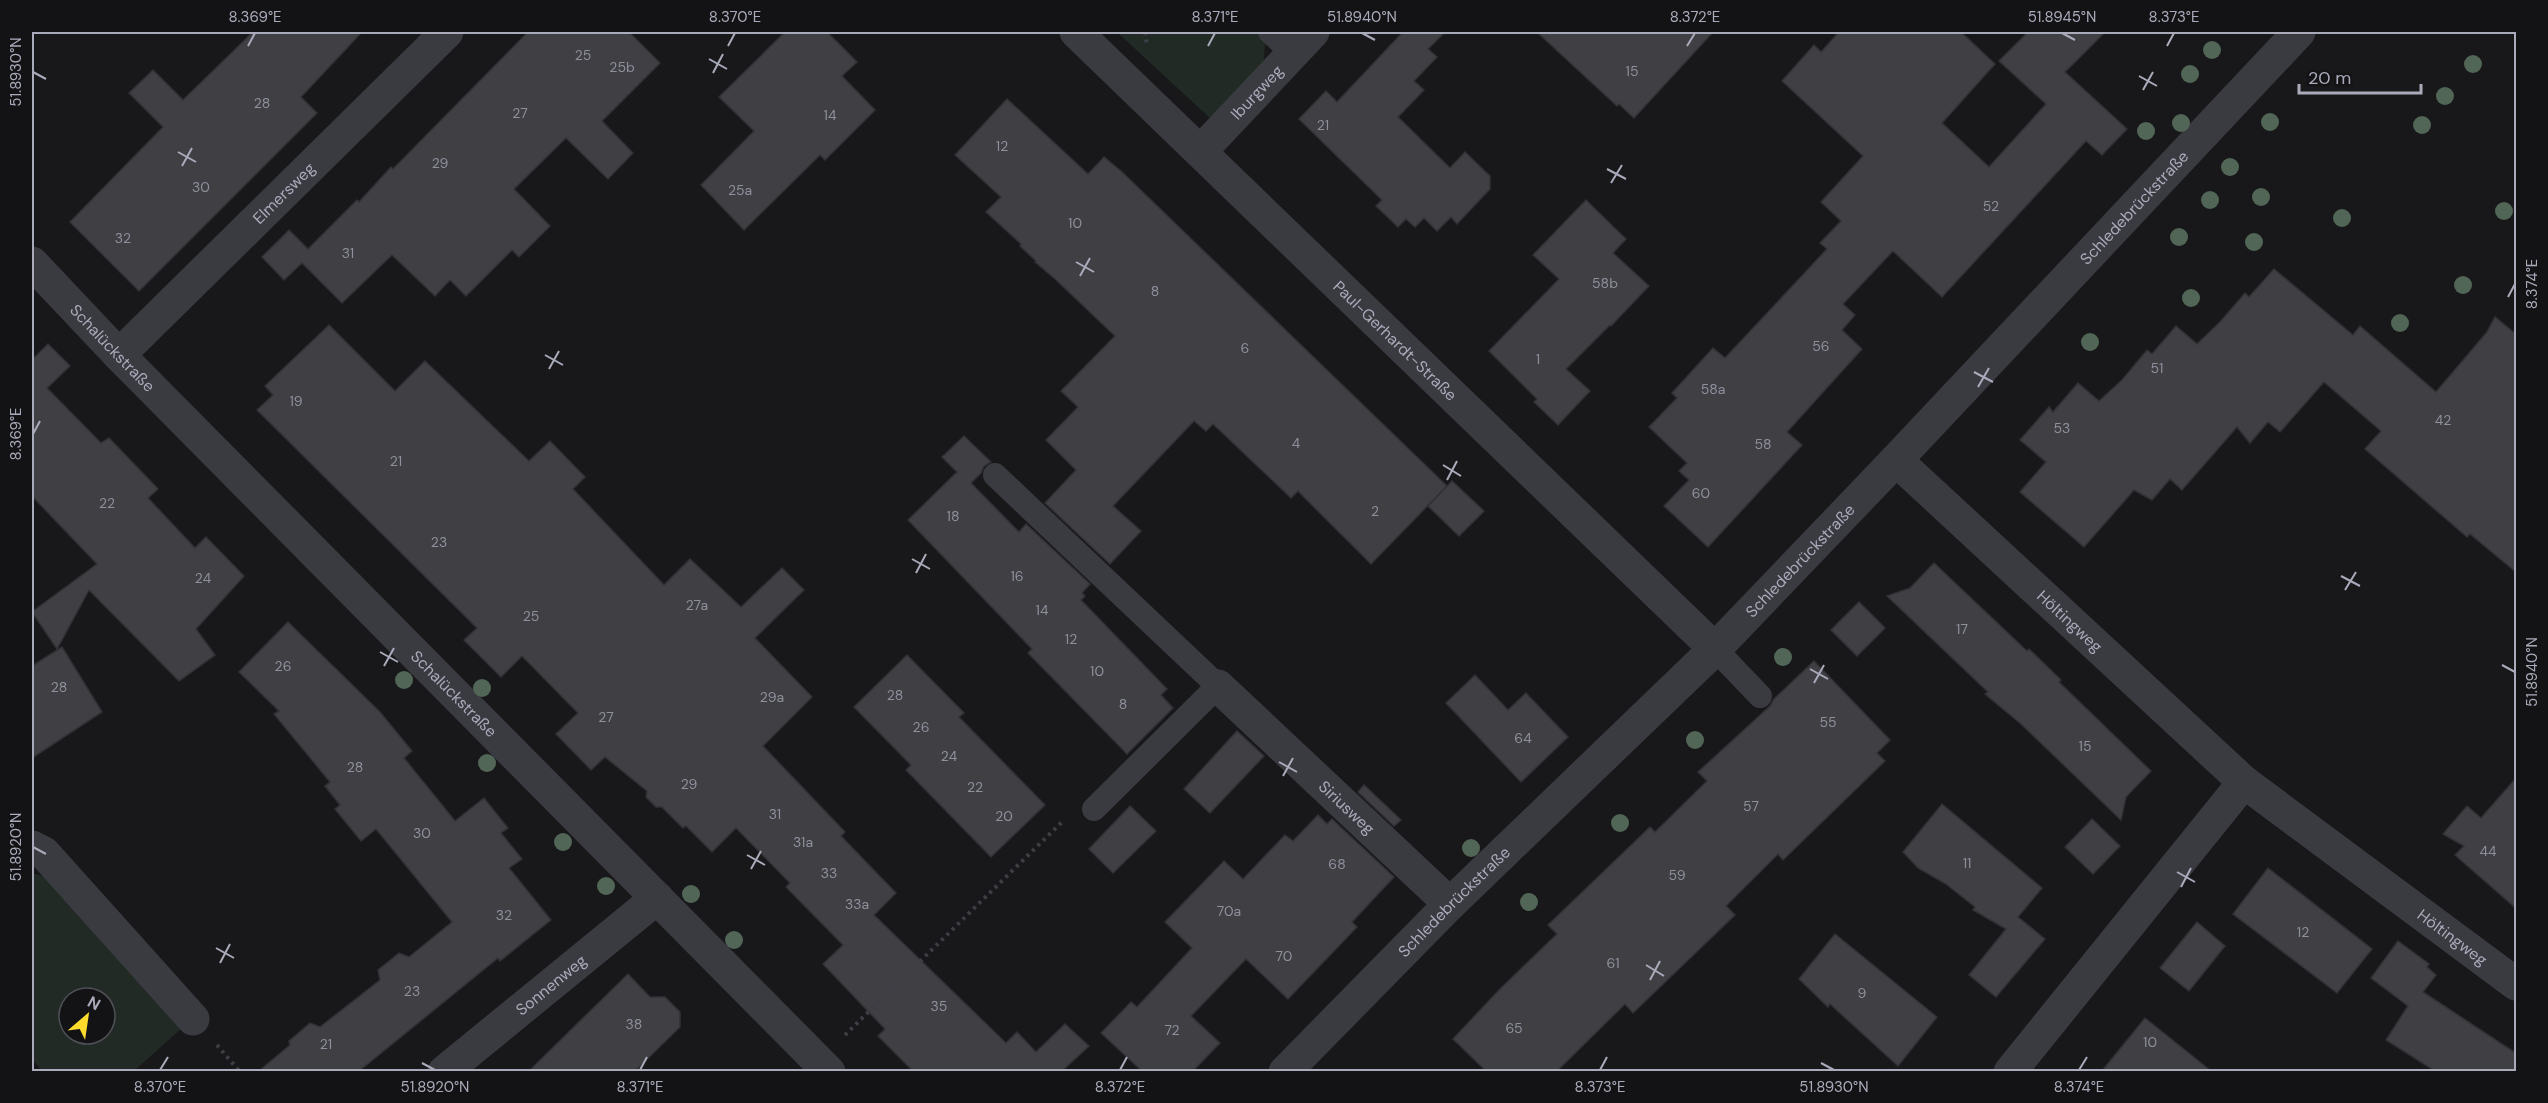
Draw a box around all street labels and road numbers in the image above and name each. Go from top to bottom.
street label: Iburgweg [1226,61,1288,124]
street label: Schledebrückstraße [2075,146,2193,269]
street label: Elmersweg [248,158,320,229]
street label: Paul-Gerhardt-Straße [1329,276,1461,405]
street label: Schalückstraße [65,300,159,396]
street label: Schledebrückstraße [1741,499,1860,622]
street label: Höltingweg [2032,586,2107,657]
street label: Schalückstraße [406,646,501,742]
street label: Siriusweg [1314,776,1379,839]
street label: Schledebrückstraße [1394,842,1515,962]
street label: Höltingweg [2413,904,2492,970]
street label: Sonnenweg [512,950,591,1020]

